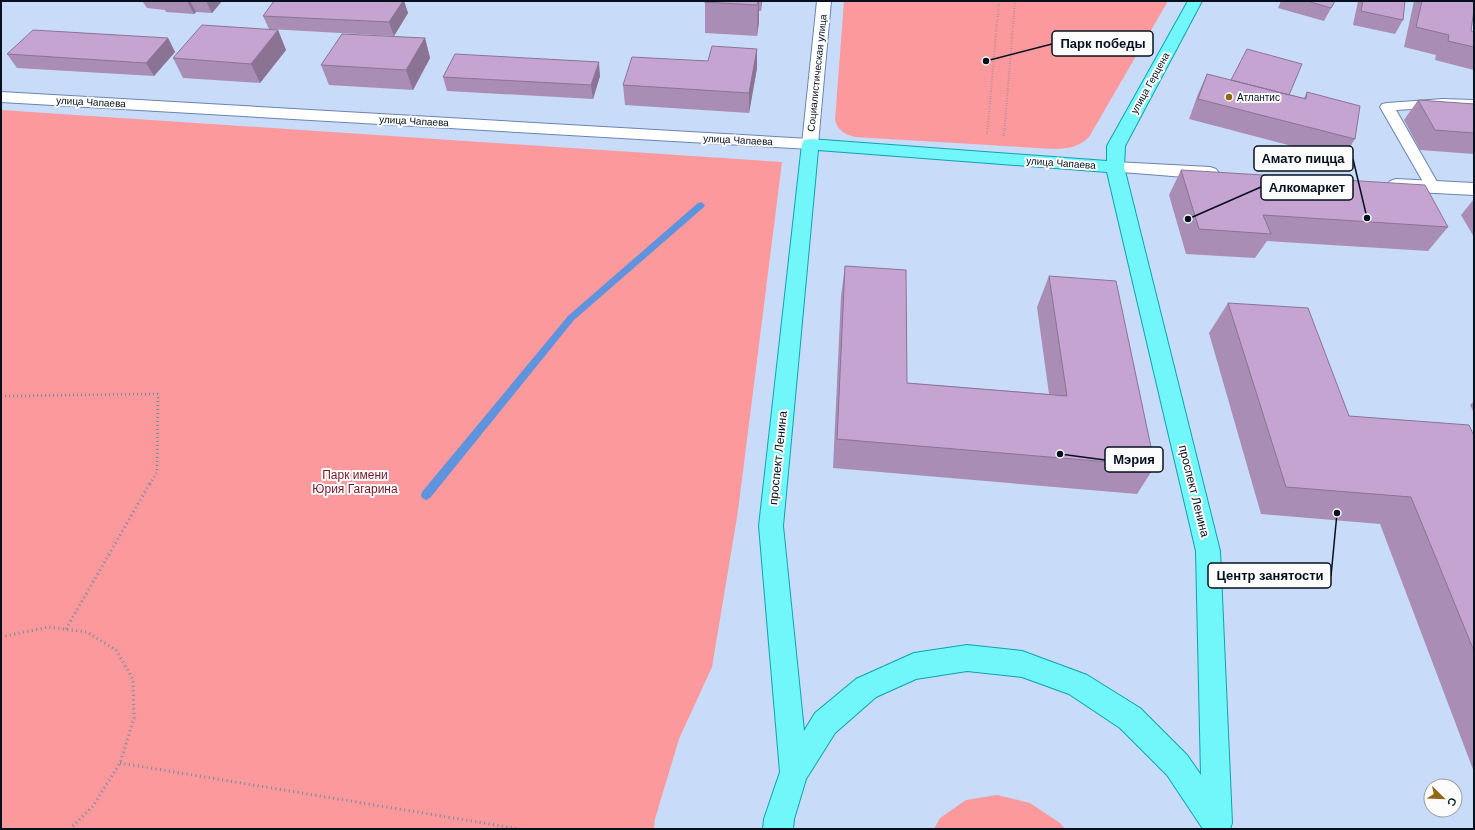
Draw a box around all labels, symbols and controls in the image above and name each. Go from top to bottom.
street label: Социалистическая улица [805,13,829,132]
callout: Парк победы [1052,31,1153,56]
text: Парк победы [1060,36,1146,51]
street label: улица Герцена [1129,50,1172,116]
marker: Атлантис [1224,92,1234,102]
place label: Атлантис [1237,92,1280,103]
street label: улица Чапаева [56,95,127,109]
street label: улица Чапаева [379,114,450,128]
street label: улица Чапаева [703,133,774,147]
callout: Амато пицца [1254,146,1353,171]
text: Амато пицца [1261,151,1345,166]
street label: улица Чапаева [1026,155,1097,171]
callout: Алкомаркет [1261,175,1353,200]
text: Алкомаркет [1269,180,1345,195]
street label: проспект Ленина [766,410,790,506]
street label: проспект Ленина [1176,443,1212,539]
callout: Мэрия [1105,447,1163,472]
text: Мэрия [1113,452,1155,467]
park label: Парк имени Юрия Гагарина [312,468,398,496]
callout: Центр занятости [1208,563,1331,588]
text: Центр занятости [1216,568,1324,583]
north arrow [1423,778,1463,818]
text: С [1445,796,1459,808]

